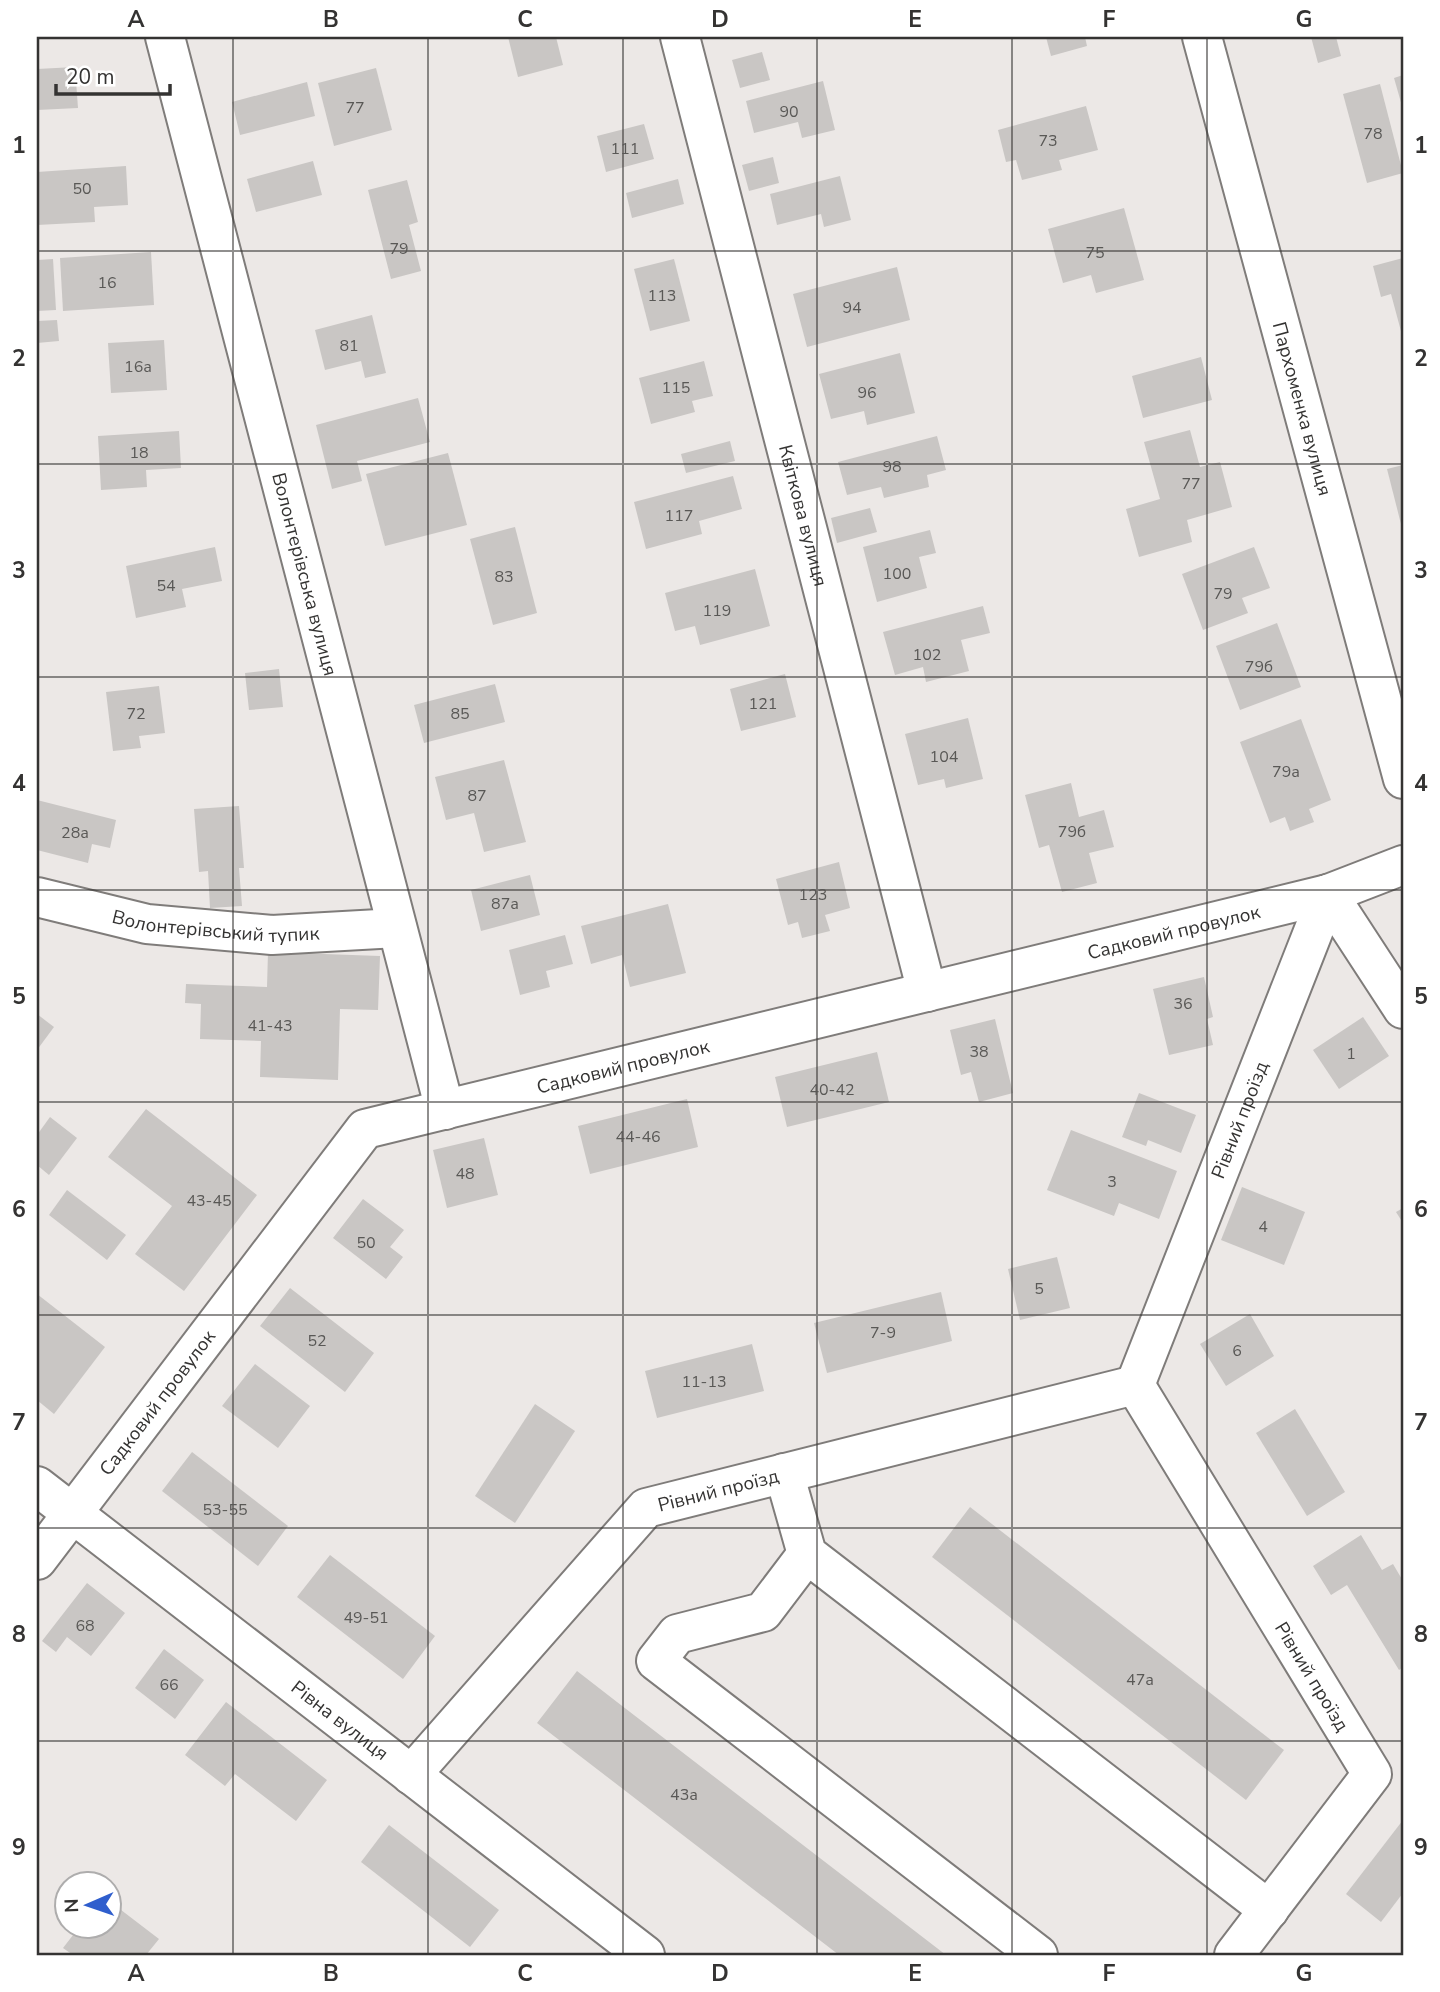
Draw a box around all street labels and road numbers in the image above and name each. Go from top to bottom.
street label: Пархоменка вулиця [1266,319,1338,499]
street label: Квіткова вулиця [772,442,834,589]
street label: Волонтерівська вулиця [265,470,343,679]
street label: Садковий провулок [1085,899,1263,966]
street label: Волонтерівський тупик [109,904,320,949]
street label: Садковий провулок [534,1033,712,1101]
street label: Рівний проїзд [1205,1058,1275,1183]
street label: Садковий провулок [94,1325,222,1481]
street label: Рівний проїзд [655,1463,782,1519]
street label: Рівний проїзд [1268,1617,1355,1736]
street label: Рівна вулиця [285,1675,394,1767]

